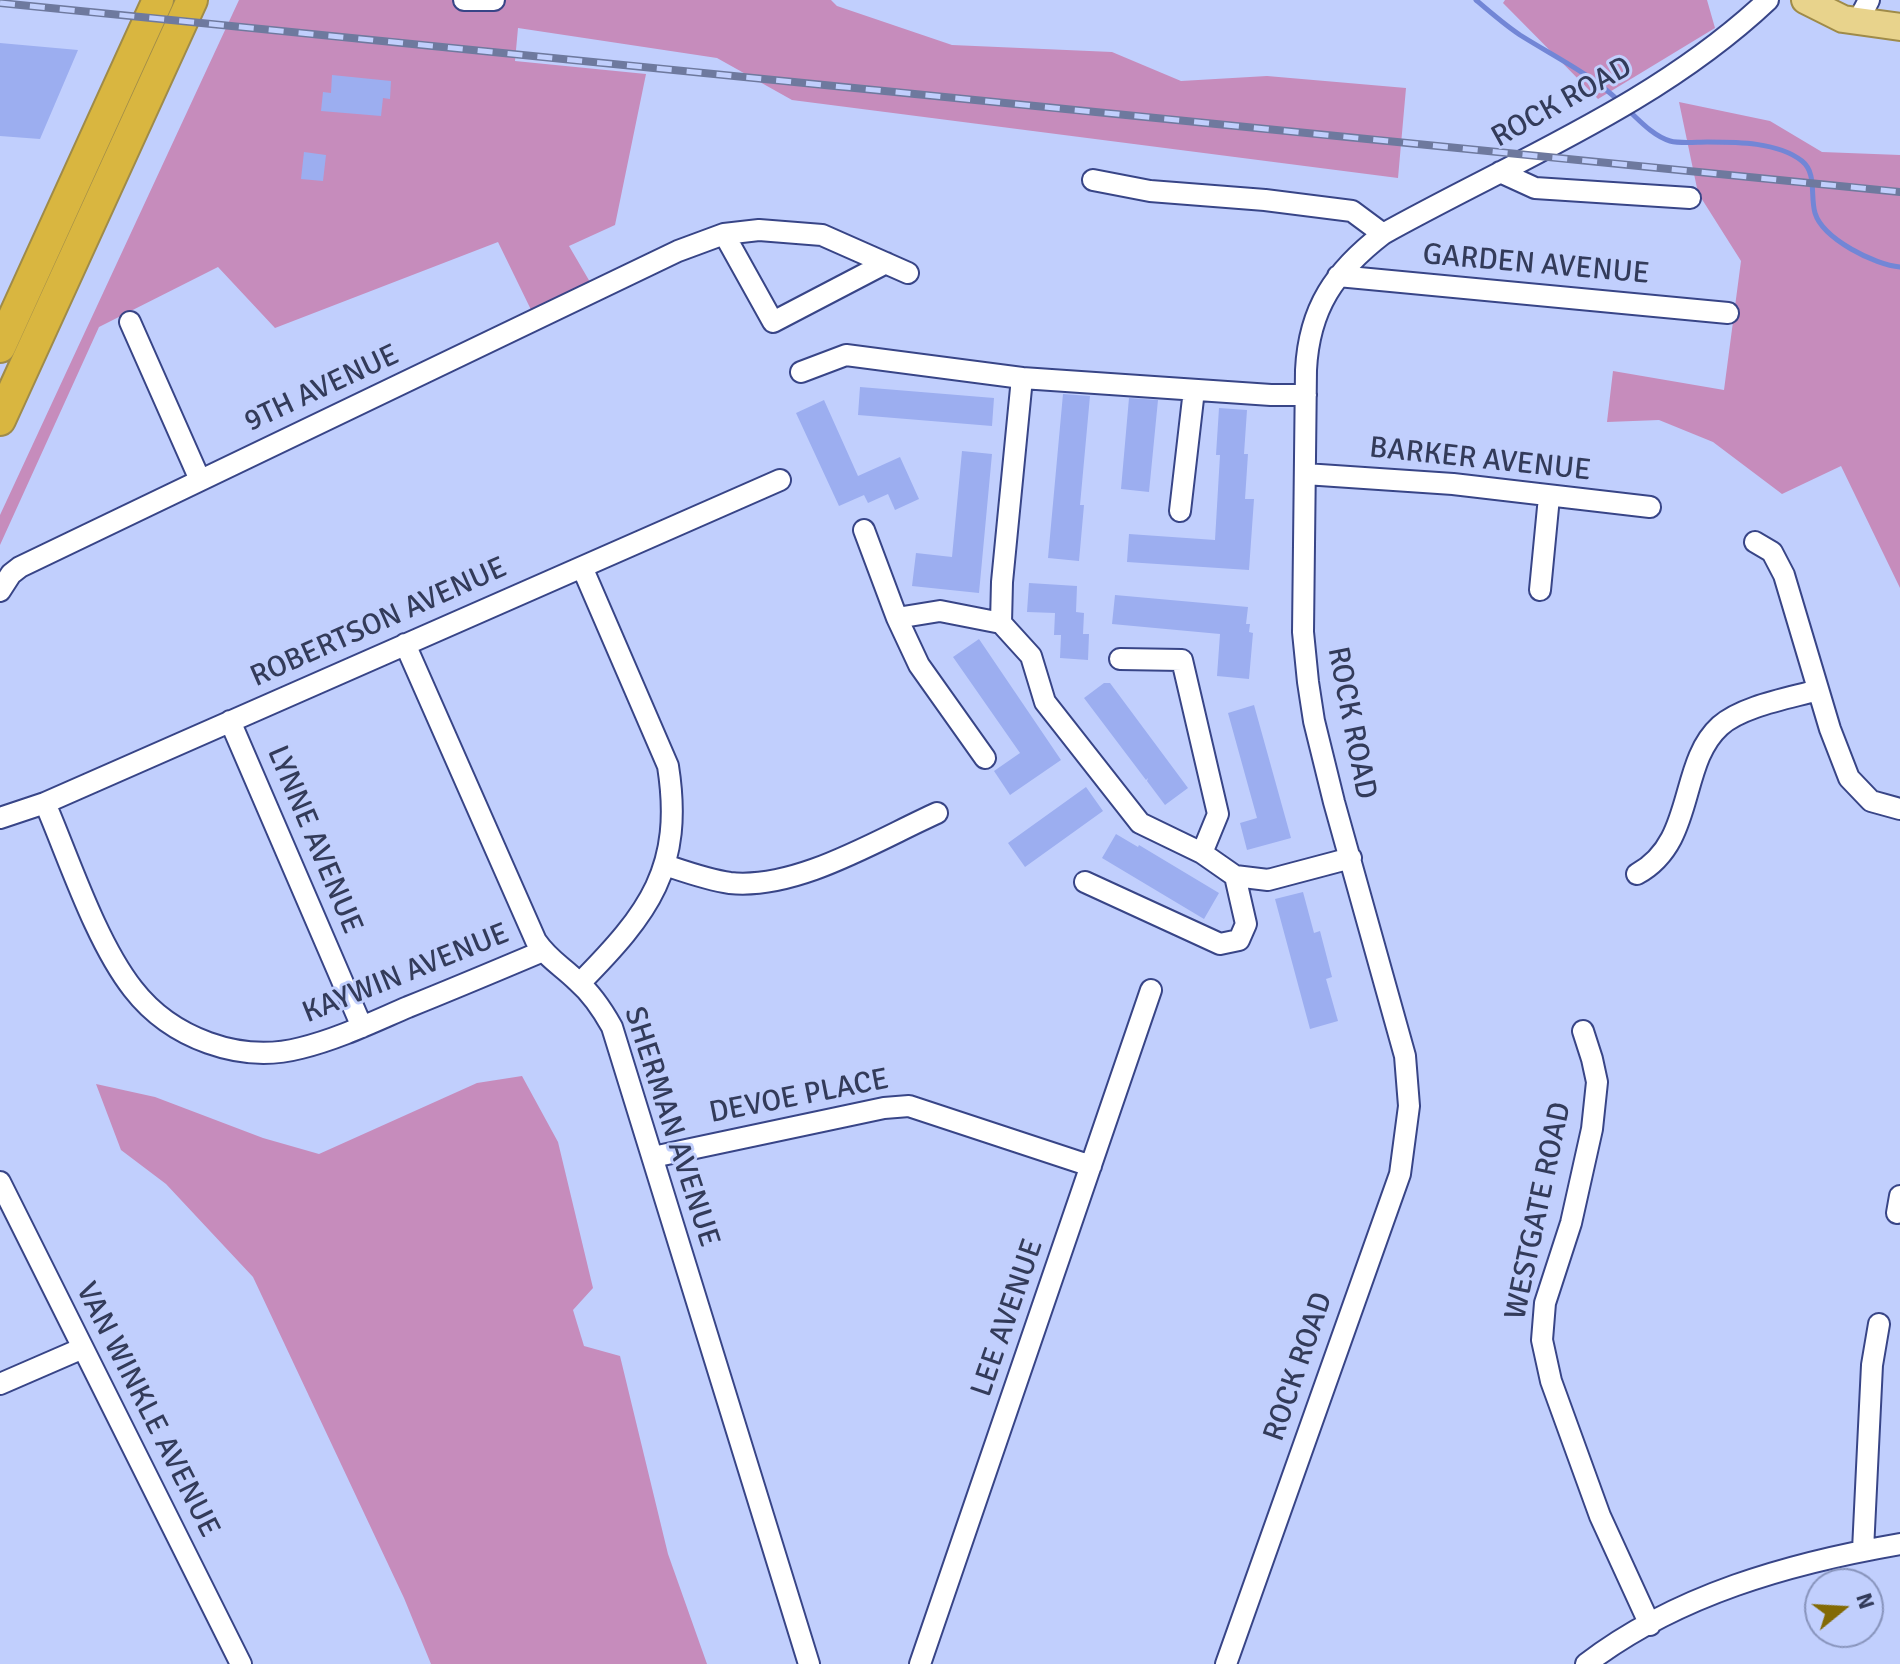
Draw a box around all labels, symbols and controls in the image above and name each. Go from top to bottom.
street label: ROCK ROAD [1486,50,1638,156]
street label: GARDEN AVENUE [1421,237,1651,293]
street label: 9TH AVENUE [239,338,405,440]
street label: BARKER AVENUE [1367,430,1593,490]
street label: ROBERTSON AVENUE [245,550,513,696]
street label: ROCK ROAD [1319,644,1383,802]
street label: LYNNE AVENUE [258,741,370,939]
street label: KAYWIN AVENUE [297,916,515,1032]
street label: SHERMAN AVENUE [615,1003,727,1251]
street label: DEVOE PLACE [706,1062,892,1132]
street label: WESTGATE ROAD [1498,1099,1580,1323]
street label: LEE AVENUE [964,1234,1052,1402]
street label: VAN WINKLE AVENUE [67,1277,227,1543]
street label: ROCK ROAD [1257,1288,1341,1446]
north arrow [1804,1568,1884,1648]
text: N [1850,1590,1881,1613]

